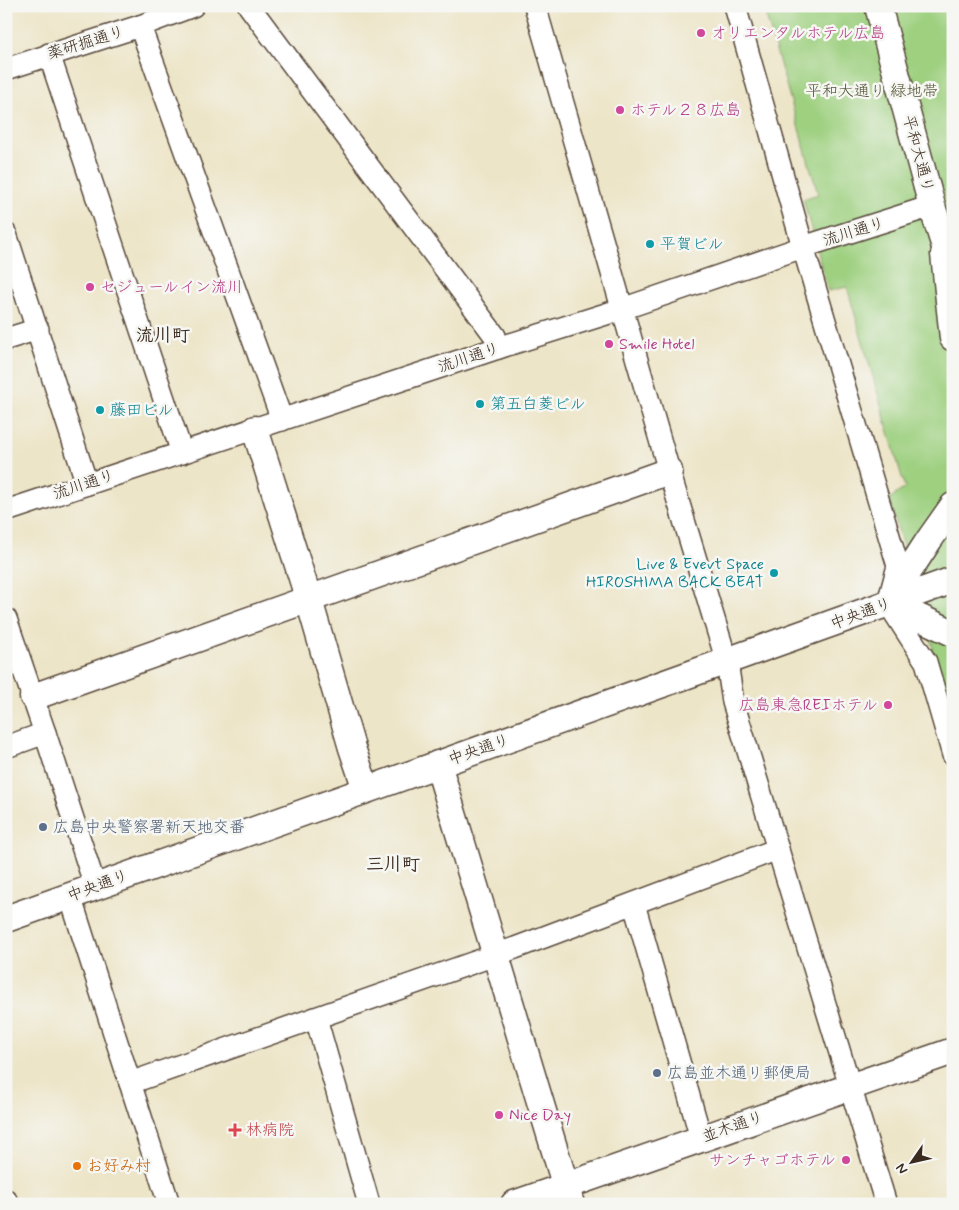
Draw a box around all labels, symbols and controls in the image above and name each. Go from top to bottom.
street label: 薬研掘通り [45,21,127,65]
place label: オリエンタルホテル広島 [711,23,885,44]
marker: オリエンタルホテル広島 [695,27,707,39]
park label: 平和大通り 緑地帯 [806,81,938,102]
place label: ホテル２８広島 [630,100,741,121]
marker: ホテル２８広島 [614,104,626,116]
street label: 平和大通り [898,113,938,195]
street label: 流川通り [820,213,888,251]
place label: 平賀ビル [660,234,724,255]
marker: 平賀ビル [644,238,656,250]
place label: セジュールイン流川 [100,277,243,298]
marker: セジュールイン流川 [84,281,96,293]
district label: 流川町 [136,324,190,348]
place label: Smile Hotel [619,334,695,355]
street label: 流川通り [435,338,503,378]
marker: Smile Hotel [603,338,615,350]
place label: 第五白菱ビル [490,394,586,415]
marker: 第五白菱ビル [474,398,486,410]
place label: 藤田ビル [110,400,174,421]
marker: 藤田ビル [94,404,106,416]
street label: 流川通り [50,465,118,505]
place label: Live & Evevt Space HIROSHIMA BACK BEAT [586,554,764,593]
marker: Live & Evevt Space HIROSHIMA BACK BEAT [768,567,780,579]
street label: 中央通り [827,593,895,635]
place label: 広島東急REIホテル [739,695,878,716]
marker: 広島東急REIホテル [882,699,894,711]
street label: 中央通り [445,730,513,770]
place label: 広島中央警察署新天地交番 [53,817,245,838]
marker: 広島中央警察署新天地交番 [37,821,49,833]
district label: 三川町 [366,853,420,877]
street label: 中央通り [64,865,132,907]
place label: 広島並木通り郵便局 [667,1063,811,1084]
marker: 広島並木通り郵便局 [651,1067,663,1079]
place label: Nice Day [509,1105,571,1126]
street label: 並木通り [699,1107,767,1147]
marker: Nice Day [493,1109,505,1121]
place label: 林病院 [246,1120,294,1141]
marker: 林病院 [228,1123,242,1137]
north arrow [886,1138,936,1188]
place label: サンチャゴホテル [709,1150,836,1171]
marker: サンチャゴホテル [840,1154,852,1166]
place label: お好み村 [87,1156,151,1177]
marker: お好み村 [71,1160,83,1172]
text: N [892,1160,912,1178]

